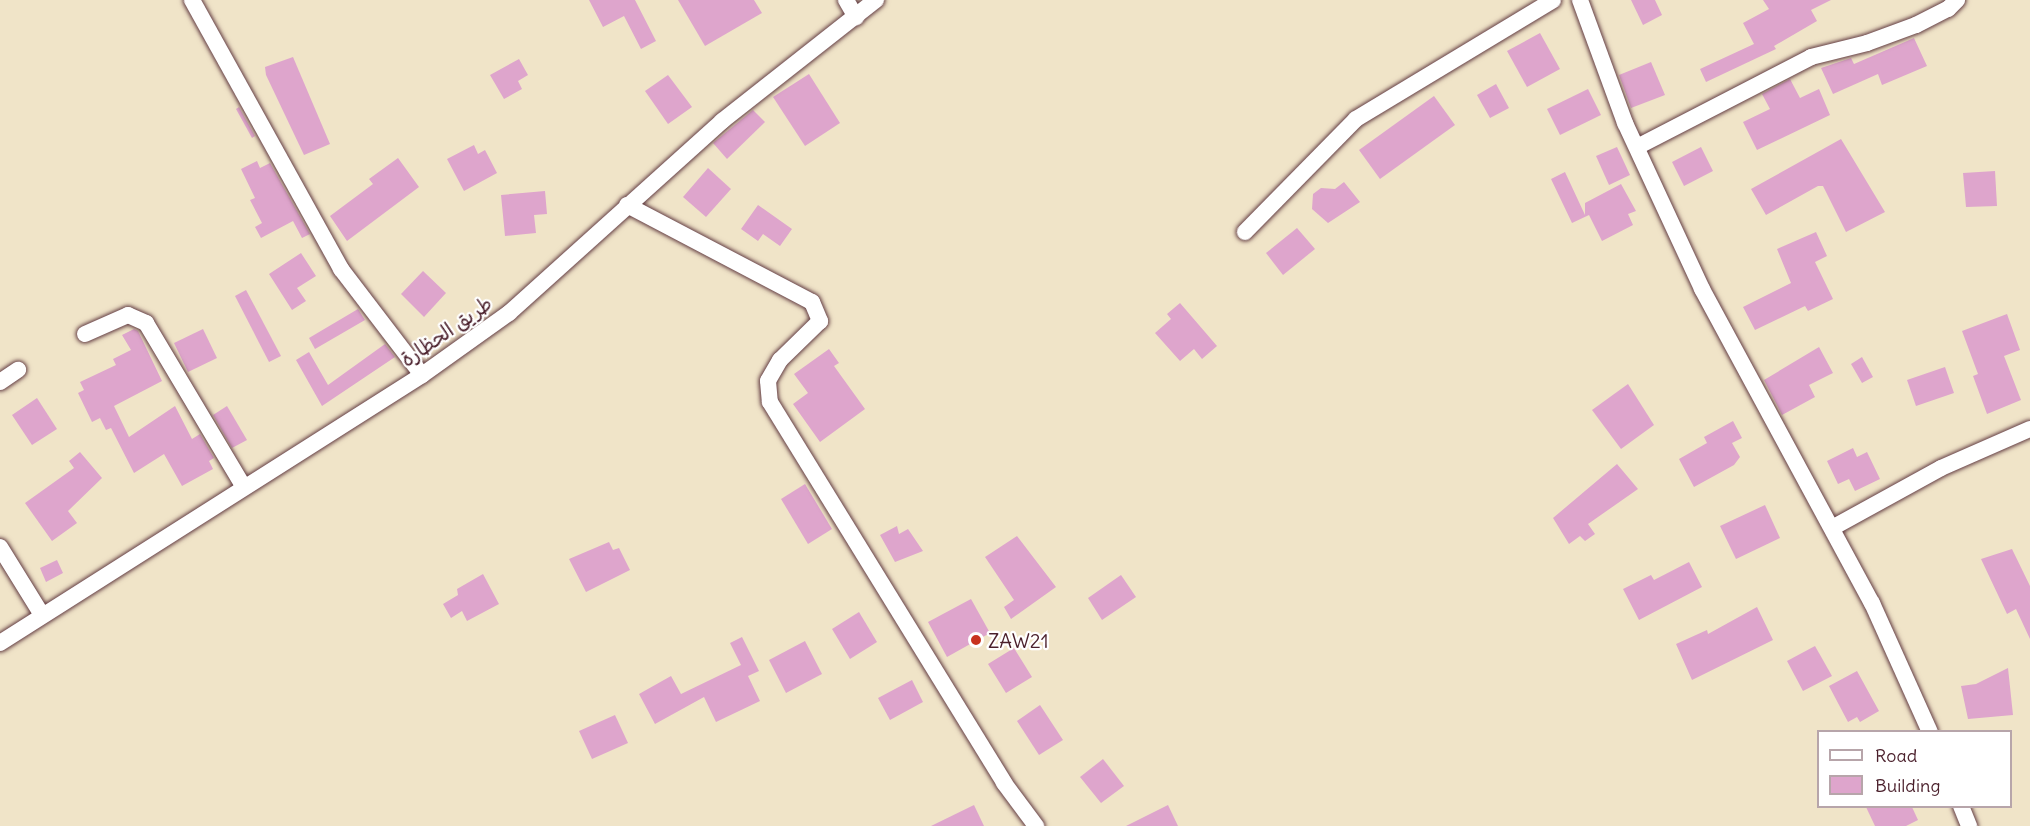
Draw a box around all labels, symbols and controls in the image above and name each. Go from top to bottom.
street label: طريق الحظارة [396,291,496,371]
place label: ZAW21 [988,628,1049,652]
marker: ZAW21 [969,633,983,647]
legend [1817,730,2012,808]
text: Road [1875,744,1917,767]
text: Building [1875,774,1940,797]

